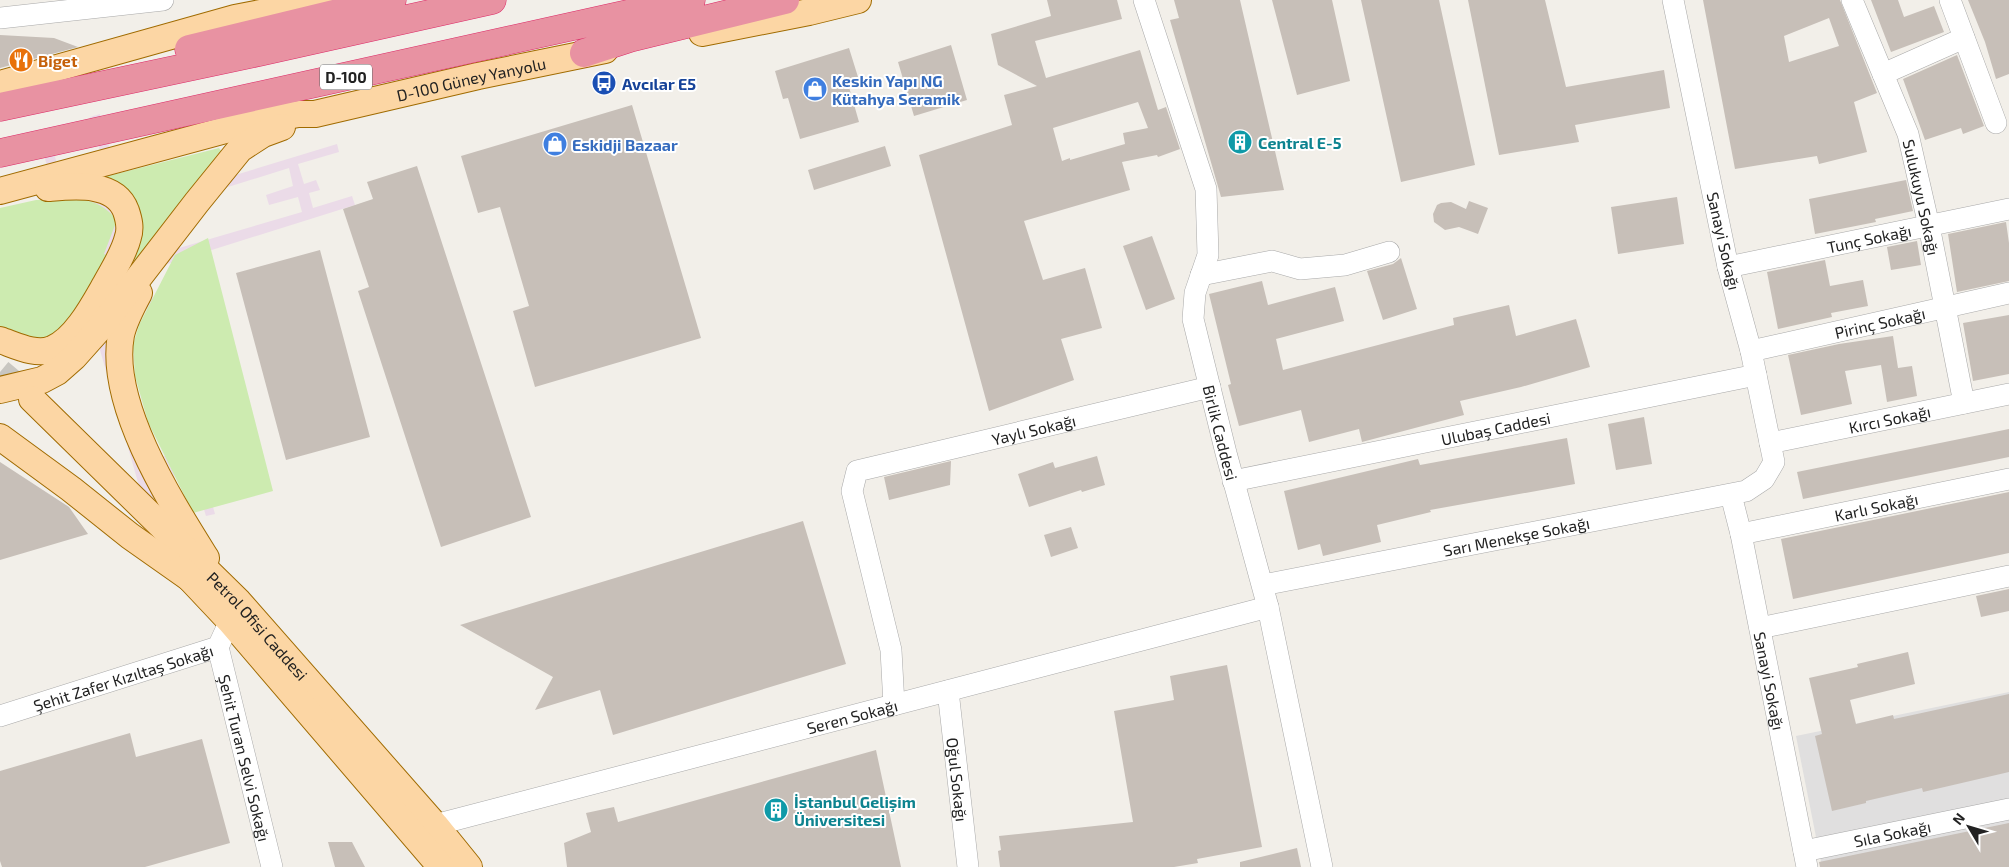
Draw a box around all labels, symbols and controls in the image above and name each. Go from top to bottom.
restaurant icon: Biget [8,47,34,73]
place label: Biget [38,51,78,70]
street label: D-100 Güney Yanyolu [394,53,547,104]
road number: D-100 [320,64,372,90]
bus stop icon: Avcılar E5 [591,70,617,96]
place label: Keskin Yapı NG Kütahya Seramik [832,71,960,109]
place label: Avcılar E5 [622,74,696,93]
shop icon: Keskin Yapı NG Kütahya Seramik [802,76,828,102]
building icon: Central E-5 [1227,129,1253,155]
shop icon: Eskidji Bazaar [542,131,568,157]
place label: Central E-5 [1258,133,1342,152]
place label: Eskidji Bazaar [572,135,678,154]
street label: Sulukuyu Sokağı [1900,137,1944,257]
street label: Sanayi Sokağı [1704,190,1744,292]
street label: Tunç Sokağı [1825,220,1913,256]
street label: Pirinç Sokağı [1833,303,1927,341]
street label: Birlik Caddesi [1200,383,1242,482]
street label: Kırcı Sokağı [1847,401,1932,436]
street label: Ulubaş Caddesi [1439,407,1552,448]
street label: Yaylı Sokağı [990,410,1078,448]
street label: Karlı Sokağı [1833,488,1920,524]
street label: Sarı Menekşe Sokağı [1441,512,1591,559]
street label: Petrol Ofisi Caddesi [204,567,312,684]
street label: Sanayi Sokağı [1751,630,1789,732]
street label: Şehit Zafer Kızıltaş Sokağı [31,640,215,715]
street label: Şehit Turan Selvi Sokağı [215,672,275,843]
street label: Seren Sokağı [804,695,899,737]
street label: Oğul Sokağı [944,736,972,823]
place label: İstanbul Gelişim Üniversitesi [794,792,916,829]
building icon: İstanbul Gelişim Üniversitesi [763,797,789,823]
north arrow [1944,802,1994,852]
text: N [1949,809,1968,828]
street label: Sıla Sokağı [1852,816,1932,850]

